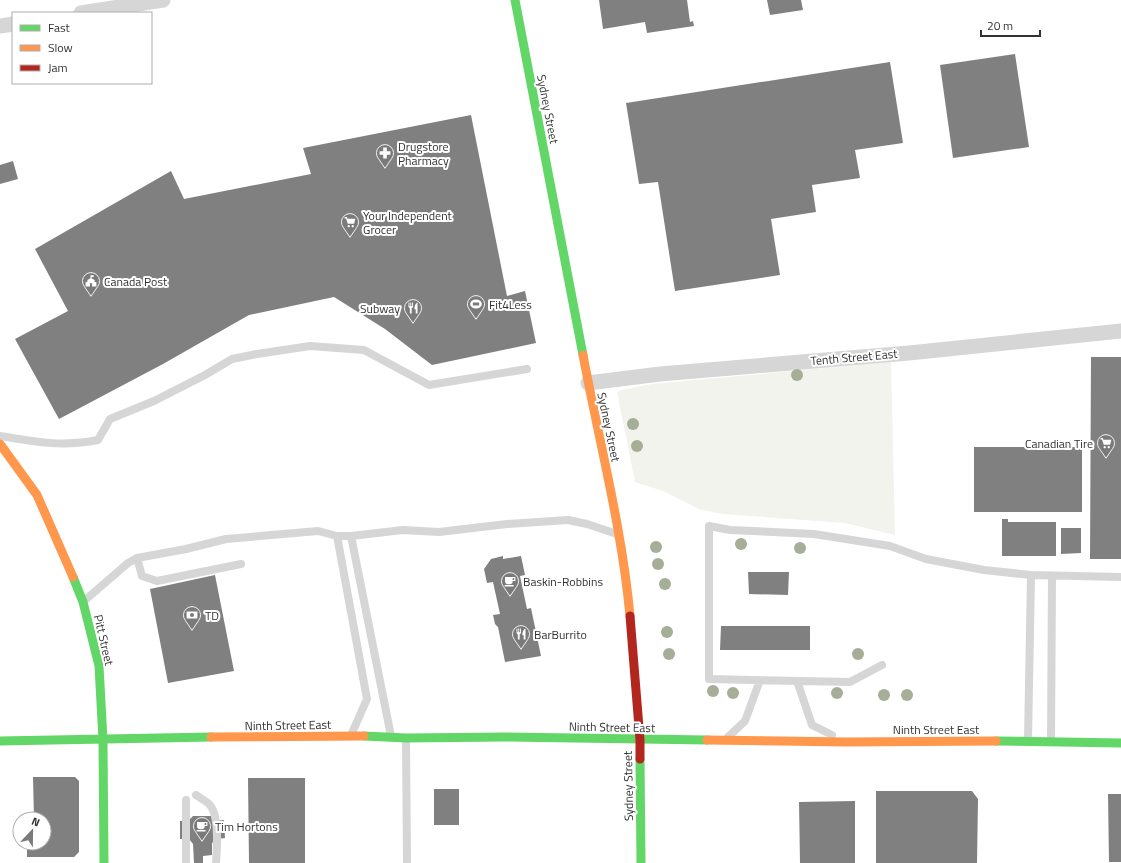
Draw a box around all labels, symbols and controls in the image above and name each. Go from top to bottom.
legend [12,12,152,84]
scale bar [981,12,1040,38]
text: 20 m [987,16,1013,35]
text: Fast [48,18,71,37]
text: Slow [48,38,73,57]
text: Jam [48,58,68,77]
street label: Sydney Street [532,73,564,146]
place label: Drugstore Pharmacy [398,137,449,170]
pharmacy icon: Drugstore Pharmacy [375,143,395,168]
place label: Your Independent Grocer [363,206,453,239]
supermarket icon: Your Independent Grocer [340,212,360,237]
public building icon: Canada Post [81,271,101,296]
place label: Canada Post [104,272,168,291]
sports icon: Fit4Less [466,294,486,319]
place label: Fit4Less [489,295,532,314]
restaurant icon: Subway [403,298,423,323]
place label: Subway [360,299,400,318]
street label: Tenth Street East [810,344,899,370]
street label: Sydney Street [592,391,626,464]
supermarket icon: Canadian Tire [1096,433,1116,458]
place label: Canadian Tire [1025,434,1093,453]
cafe icon: Baskin-Robbins [500,571,520,596]
place label: Baskin-Robbins [523,572,603,591]
bank icon: TD [182,605,202,630]
place label: TD [205,606,219,625]
street label: Pitt Street [89,613,119,668]
restaurant icon: BarBurrito [511,624,531,649]
place label: BarBurrito [534,625,587,644]
street label: Ninth Street East [245,715,332,735]
street label: Ninth Street East [569,717,656,737]
street label: Ninth Street East [893,720,980,739]
street label: Sydney Street [618,750,638,821]
north arrow [12,811,52,851]
text: N [29,813,42,831]
cafe icon: Tim Hortons [192,816,212,841]
place label: Tim Hortons [215,817,278,836]

